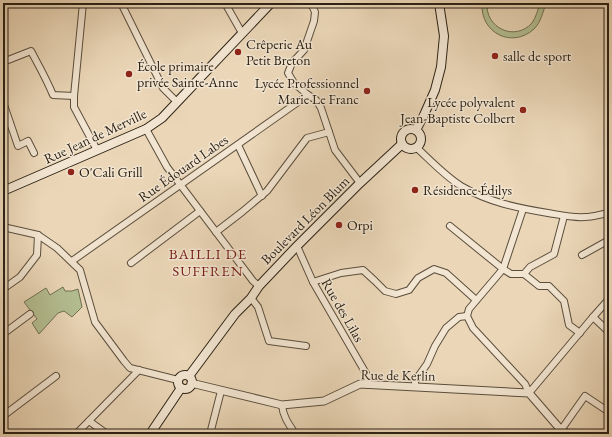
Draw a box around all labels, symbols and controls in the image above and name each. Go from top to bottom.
place label: Crêperie Au Petit Breton [246,35,313,69]
marker: Crêperie Au Petit Breton [233,47,243,57]
place label: salle de sport [503,47,572,65]
marker: salle de sport [490,51,500,61]
place label: École primaire privée Sainte-Anne [137,57,239,91]
marker: École primaire privée Sainte-Anne [124,69,134,79]
place label: Lycée Professionnel Marie Le Franc [255,74,360,108]
marker: Lycée Professionnel Marie Le Franc [362,86,372,96]
place label: Lycée polyvalent Jean-Baptiste Colbert [399,93,516,127]
street label: Rue Jean de Merville [41,104,150,168]
marker: Lycée polyvalent Jean-Baptiste Colbert [518,105,528,115]
street label: Rue Édouard Labes [135,130,232,206]
place label: O'Cali Grill [79,163,143,181]
marker: O'Cali Grill [66,167,76,177]
street label: Boulevard Léon Blum [257,172,353,268]
place label: Résidence Édilys [423,181,513,199]
marker: Résidence Édilys [410,185,420,195]
place label: Orpi [347,216,374,234]
marker: Orpi [334,220,344,230]
district label: BAILLI DE SUFFREN [169,244,247,280]
street label: Rue des Lilas [318,275,369,345]
street label: Rue de Kerlin [360,365,436,385]

